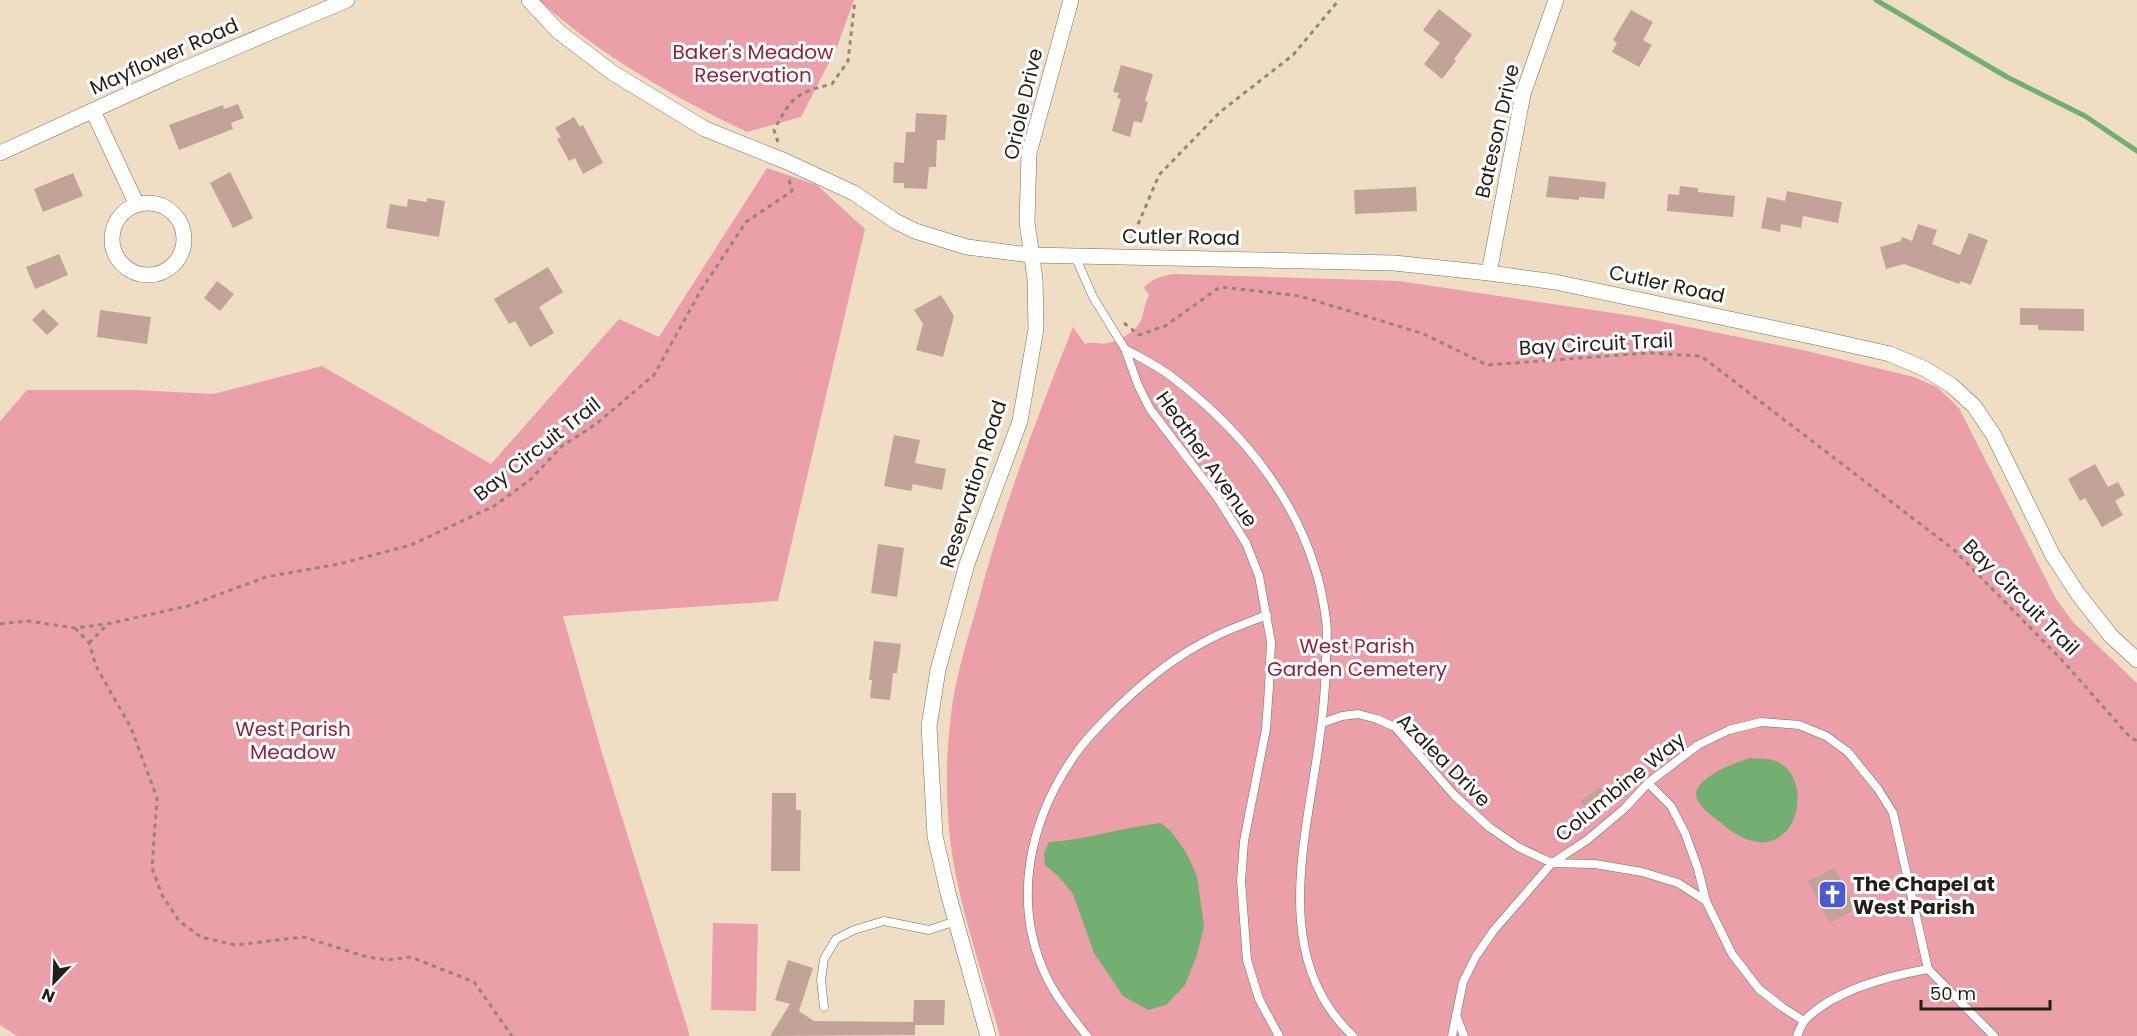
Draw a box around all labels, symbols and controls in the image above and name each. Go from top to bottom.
street label: Mayflower Road [85,11,243,101]
park label: Baker's Meadow Reservation [673,38,834,89]
street label: Oriole Drive [997,45,1049,163]
street label: Bateson Drive [1468,61,1526,201]
street label: Cutler Road [1122,222,1240,252]
street label: Cutler Road [1607,258,1727,310]
street label: Bay Circuit Trail [1518,326,1674,362]
street label: Heather Avenue [1150,385,1264,533]
street label: Bay Circuit Trail [468,390,606,508]
street label: Reservation Road [933,397,1013,571]
street label: Bay Circuit Trail [1957,533,2085,661]
park label: West Parish Garden Cemetery [1267,632,1447,683]
street label: Azalea Drive [1391,707,1497,813]
park label: West Parish Meadow [235,715,351,766]
street label: Columbine Way [1549,726,1691,848]
place label: The Chapel at West Parish [1853,870,1995,921]
church icon: The Chapel at West Parish [1816,879,1848,911]
north arrow [24,952,84,1012]
scale bar [1921,973,2050,1011]
text: 50 m [1930,981,1976,1006]
text: N [38,982,58,1008]

